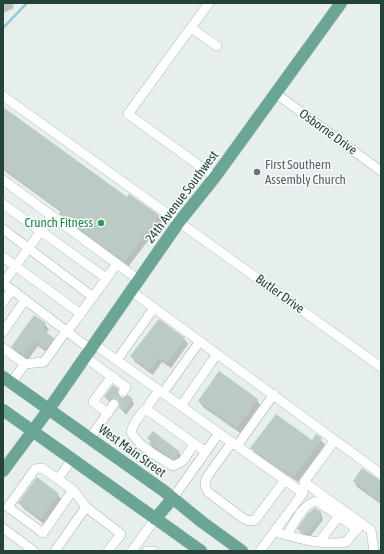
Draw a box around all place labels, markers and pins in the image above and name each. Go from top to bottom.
place label: First Southern Assembly Church [265,157,346,188]
marker: First Southern Assembly Church [252,167,262,177]
place label: Crunch Fitness [24,215,93,231]
marker: Crunch Fitness [96,218,106,228]

